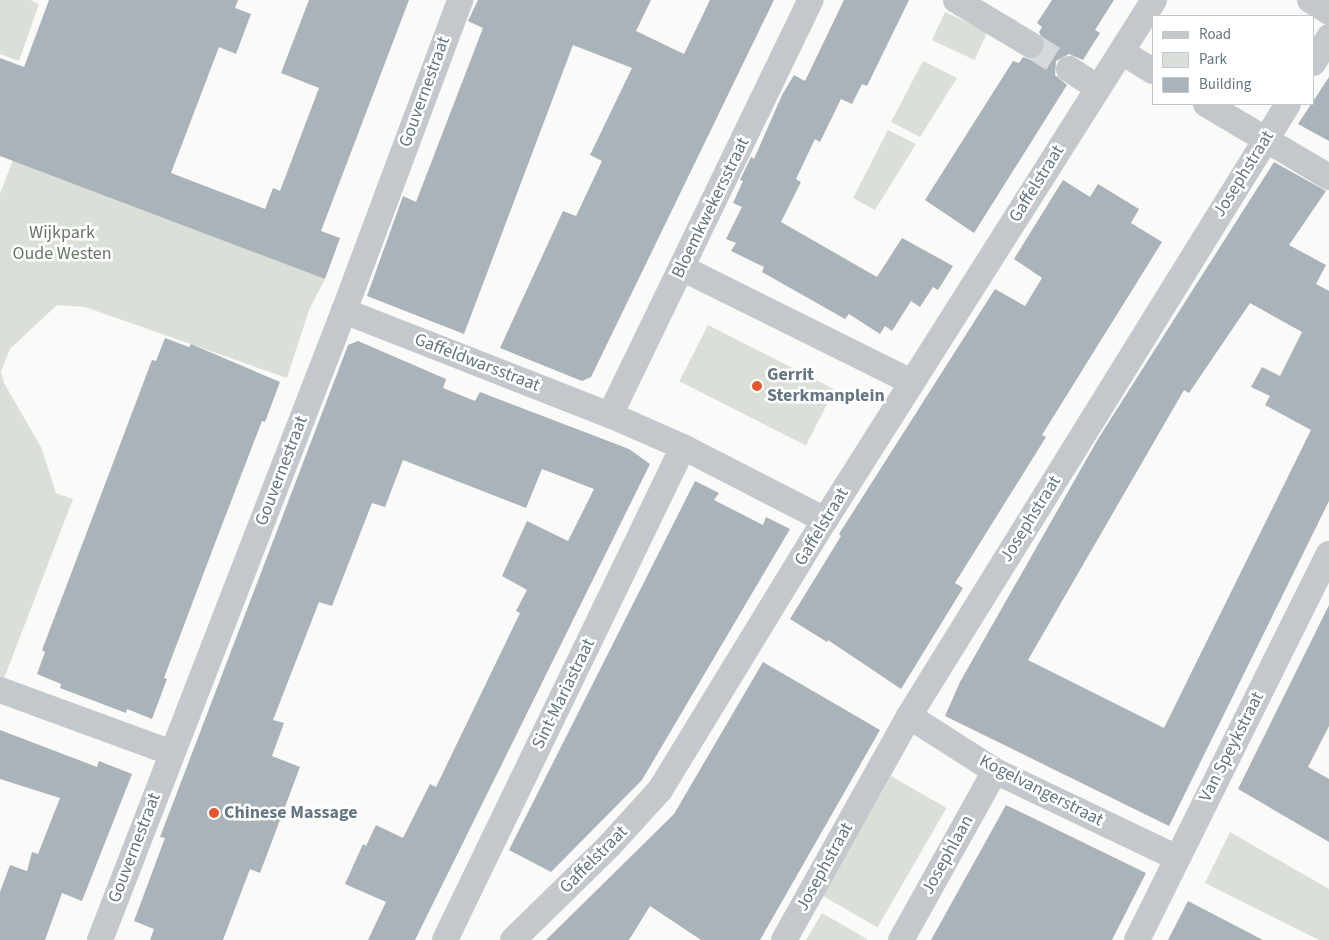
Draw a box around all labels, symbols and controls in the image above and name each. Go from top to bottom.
legend [1152,15,1314,105]
text: Road [1199,24,1231,45]
street label: Gouvernestraat [395,34,455,150]
text: Park [1199,49,1227,70]
text: Building [1199,74,1251,95]
street label: Josephstraat [1209,127,1279,221]
street label: Bloemkwekersstraat [668,134,754,282]
street label: Gaffelstraat [1005,141,1069,227]
park label: Wijkpark Oude Westen [12,223,112,266]
street label: Gaffeldwarsstraat [411,329,543,397]
place label: Gerrit Sterkmanplein [767,365,885,408]
marker: Gerrit Sterkmanplein [751,380,763,392]
street label: Gouvernestraat [251,413,313,529]
street label: Josephstraat [996,472,1066,566]
street label: Gaffelstraat [790,484,854,570]
street label: Sint-Mariastraat [528,635,600,753]
street label: Van Speykstraat [1195,688,1269,806]
street label: Kogelvangerstraat [975,750,1107,832]
street label: Gouvernestraat [104,790,166,906]
place label: Chinese Massage [224,802,357,824]
marker: Chinese Massage [208,807,220,819]
street label: Josephlaan [917,812,979,898]
street label: Josephstraat [792,819,858,915]
street label: Gaffelstraat [556,822,632,898]

